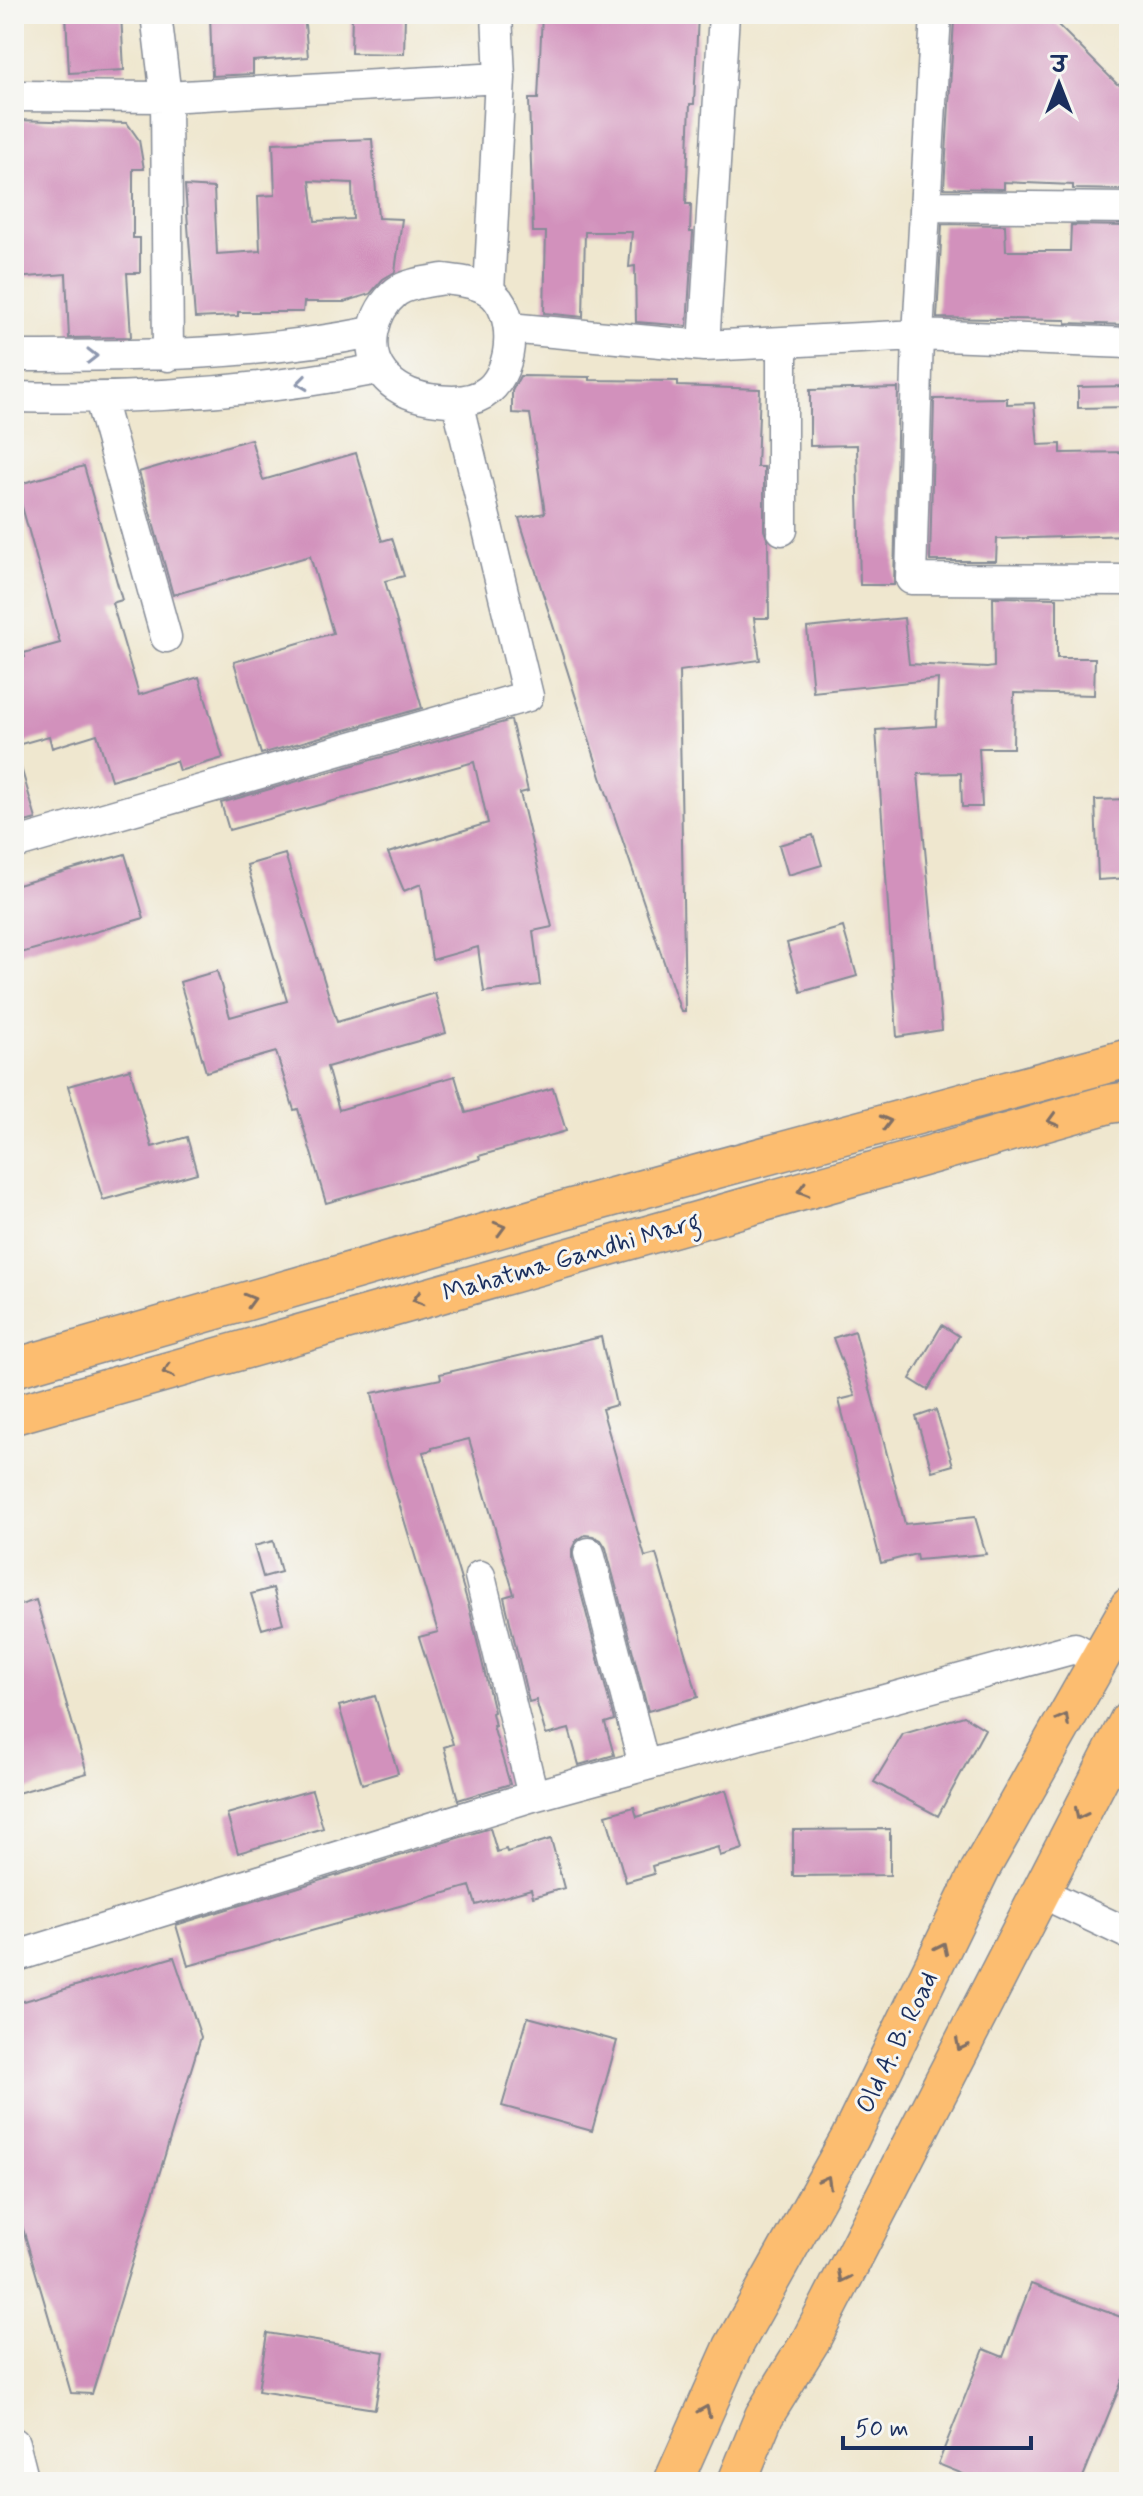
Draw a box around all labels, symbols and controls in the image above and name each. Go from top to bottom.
north arrow [1019,44,1099,124]
text: उ [1050,52,1069,80]
one-way arrow [86,347,99,365]
one-way arrow [295,374,308,391]
one-way arrow [1047,1111,1061,1127]
one-way arrow [878,1115,892,1132]
one-way arrow [797,1181,810,1197]
street label: Mahatma Gandhi Marg [439,1205,705,1314]
one-way arrow [493,1221,507,1237]
one-way arrow [412,1290,426,1307]
one-way arrow [243,1293,257,1309]
one-way arrow [162,1362,176,1378]
one-way arrow [1054,1713,1070,1728]
one-way arrow [1075,1806,1090,1821]
one-way arrow [932,1942,948,1957]
street label: Old A. B. Road [849,1966,947,2119]
one-way arrow [956,2037,971,2052]
one-way arrow [816,2175,832,2190]
one-way arrow [837,2268,853,2283]
scale bar [843,2400,1031,2450]
one-way arrow [695,2405,711,2419]
text: 50 m [855,2414,909,2445]

